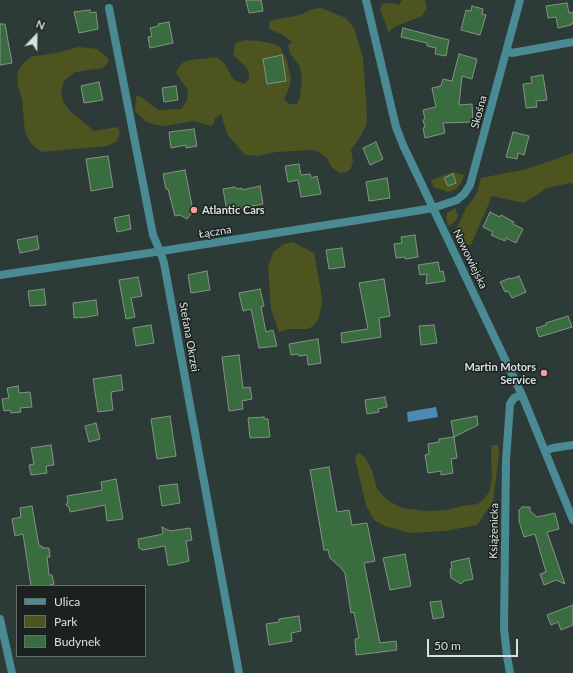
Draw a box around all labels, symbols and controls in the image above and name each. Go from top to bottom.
north arrow [16,16,56,56]
text: N [34,17,47,32]
street label: Skośna [468,94,490,130]
place label: Atlantic Cars [202,203,265,217]
marker: Atlantic Cars [189,205,199,215]
street label: Łączna [198,223,232,241]
street label: Nowowiejska [450,227,490,291]
street label: Stefana Okrzei [176,301,202,373]
place label: Martin Motors Service [464,360,536,386]
marker: Martin Motors Service [539,368,549,378]
street label: Książenicka [487,503,501,559]
legend [16,585,146,657]
text: Ulica [54,594,80,609]
text: Park [54,614,77,629]
scale bar [429,631,520,657]
text: Budynek [54,634,100,649]
text: 50 m [434,638,461,653]

